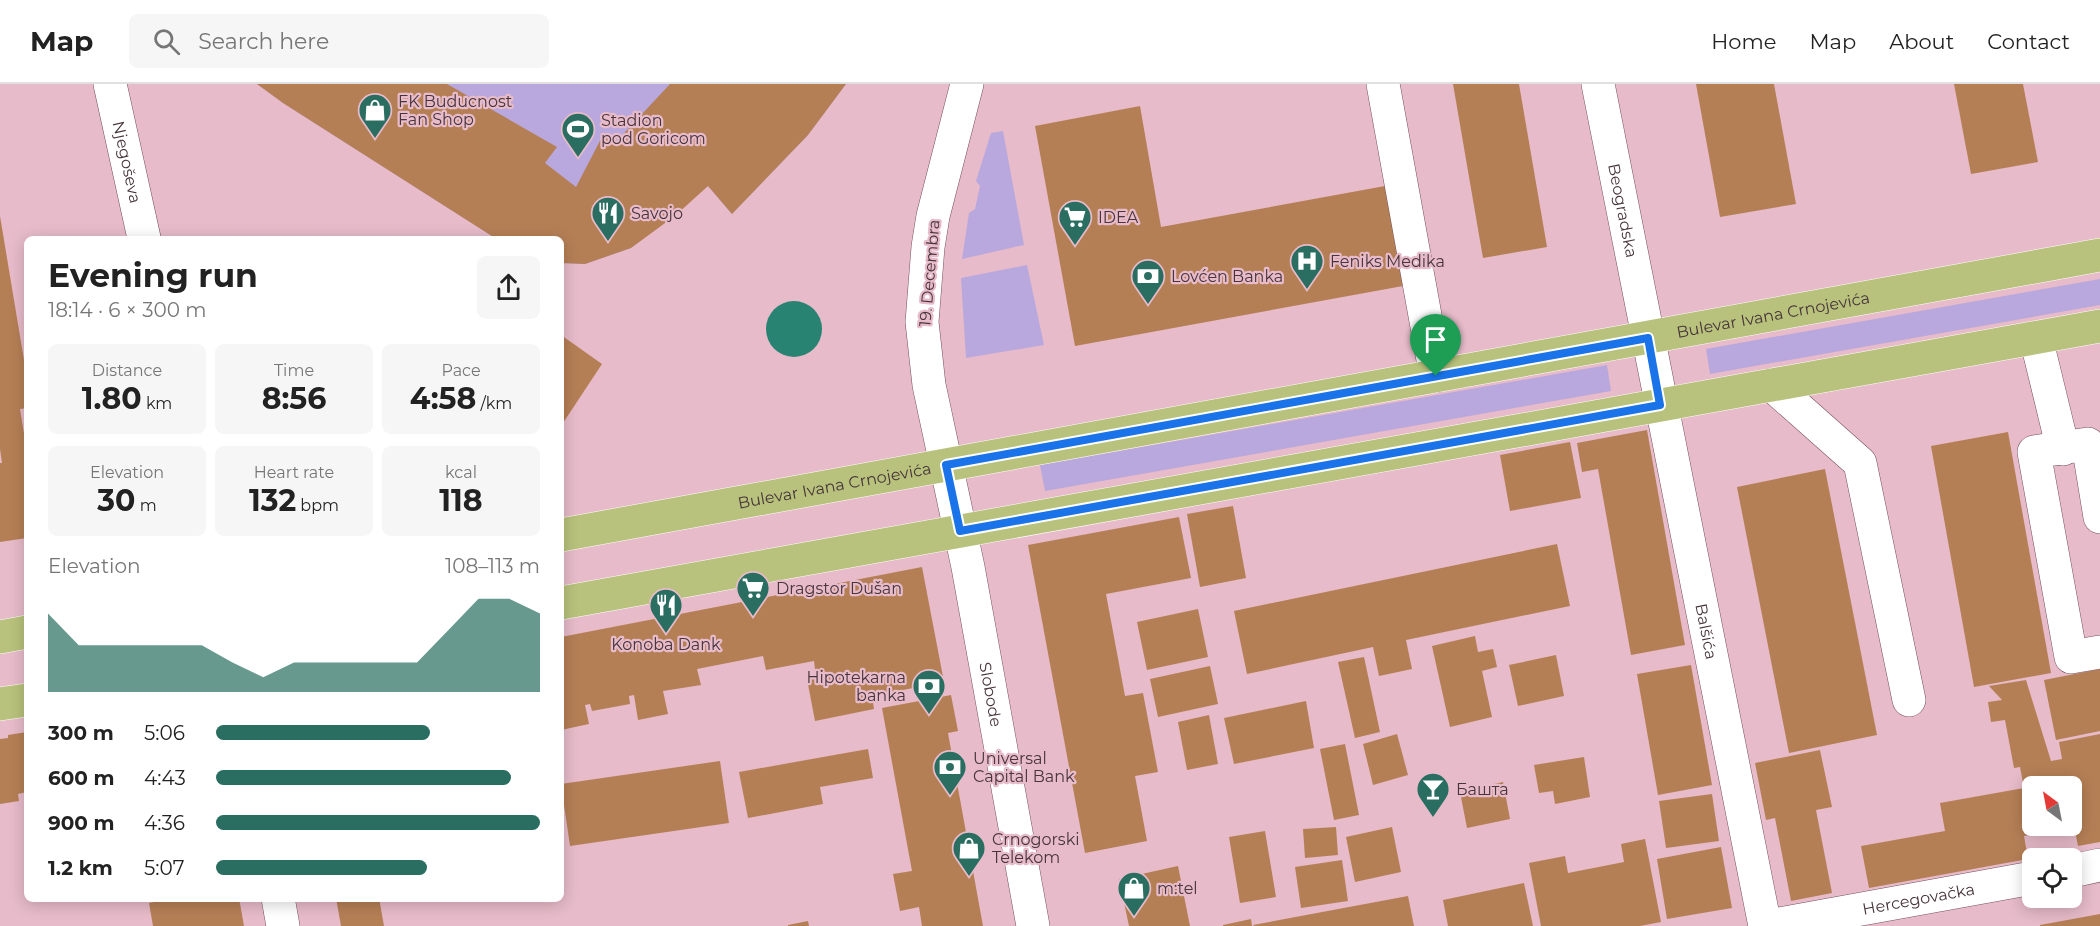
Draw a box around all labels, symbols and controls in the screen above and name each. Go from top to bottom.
search box [129,14,549,68]
text: Map [30,24,93,58]
icon: search [150,25,183,58]
text: Search here [198,28,329,55]
text: Home [1711,29,1776,54]
text: Map [1809,29,1856,54]
text: About [1889,29,1954,54]
text: Contact [1987,29,2070,54]
shop icon: FK Buducnost Fan Shop [357,92,393,139]
place label: FK Buducnost Fan Shop [398,92,513,129]
sports icon: Stadion pod Goricom [560,111,596,158]
place label: Stadion pod Goricom [601,111,706,148]
street label: Njegoševa [108,119,145,205]
street label: Beogradska [1604,162,1641,259]
restaurant icon: Savojo [590,195,626,242]
supermarket icon: IDEA [1057,199,1093,246]
place label: Savojo [631,204,683,223]
place label: IDEA [1098,208,1139,227]
street label: 19. Decembra [915,219,944,327]
hospital icon: Feniks Medika [1289,243,1325,290]
place label: Feniks Medika [1330,252,1445,271]
text: Evening run [48,255,258,295]
button: share [477,256,540,319]
bank icon: Lovćen Banka [1130,258,1166,305]
place label: Lovćen Banka [1171,267,1283,286]
street label: Bulevar Ivana Crnojevića [1675,288,1871,342]
text: 18:14 · 6 × 300 m [48,298,207,322]
pin [1410,314,1461,376]
icon: arrive [1419,323,1452,356]
text: Distance [92,361,162,380]
text: Time [274,361,314,380]
text: Pace [441,361,481,380]
text: 1.80 [82,380,142,417]
text: 8:56 [262,380,326,417]
text: 4:58 [410,380,476,417]
text: km [142,394,172,413]
text: /km [476,394,512,413]
street label: Bulevar Ivana Crnojevića [736,459,933,513]
text: Elevation [90,463,164,482]
text: Heart rate [254,463,334,482]
text: kcal [445,463,477,482]
text: 30 [97,482,135,519]
text: 132 [249,482,296,519]
text: 118 [439,482,483,519]
text: m [135,496,157,515]
text: bpm [296,496,339,515]
text: Elevation [48,554,140,578]
text: 108–113 m [445,554,540,578]
supermarket icon: Dragstor Dušan [735,570,771,617]
place label: Dragstor Dušan [776,579,902,598]
restaurant icon: Konoba Dank [648,587,684,634]
street label: Balšića [1691,602,1721,661]
place label: Konoba Dank [611,635,721,654]
street label: Slobode [975,661,1006,729]
place label: Hipotekarna banka [807,668,906,705]
bank icon: Hipotekarna banka [911,668,947,715]
text: 300 m [48,721,114,745]
text: 5:06 [144,721,185,745]
bank icon: Universal Capital Bank [932,749,968,796]
place label: Universal Capital Bank [973,749,1075,786]
text: 600 m [48,766,115,790]
text: 4:43 [144,766,186,790]
bar icon: Башта [1415,771,1451,818]
north arrow [2022,776,2082,836]
map controls [2022,776,2082,908]
place label: Башта [1456,780,1509,799]
text: 900 m [48,811,115,835]
text: 4:36 [144,811,185,835]
shop icon: Crnogorski Telekom [951,830,987,877]
place label: Crnogorski Telekom [992,830,1080,867]
button: locate [2022,848,2082,908]
text: 1.2 km [48,856,113,880]
text: 5:07 [144,856,184,880]
shop icon: m:tel [1116,870,1152,917]
place label: m:tel [1157,879,1198,898]
street label: Hercegovačka [1861,880,1976,919]

